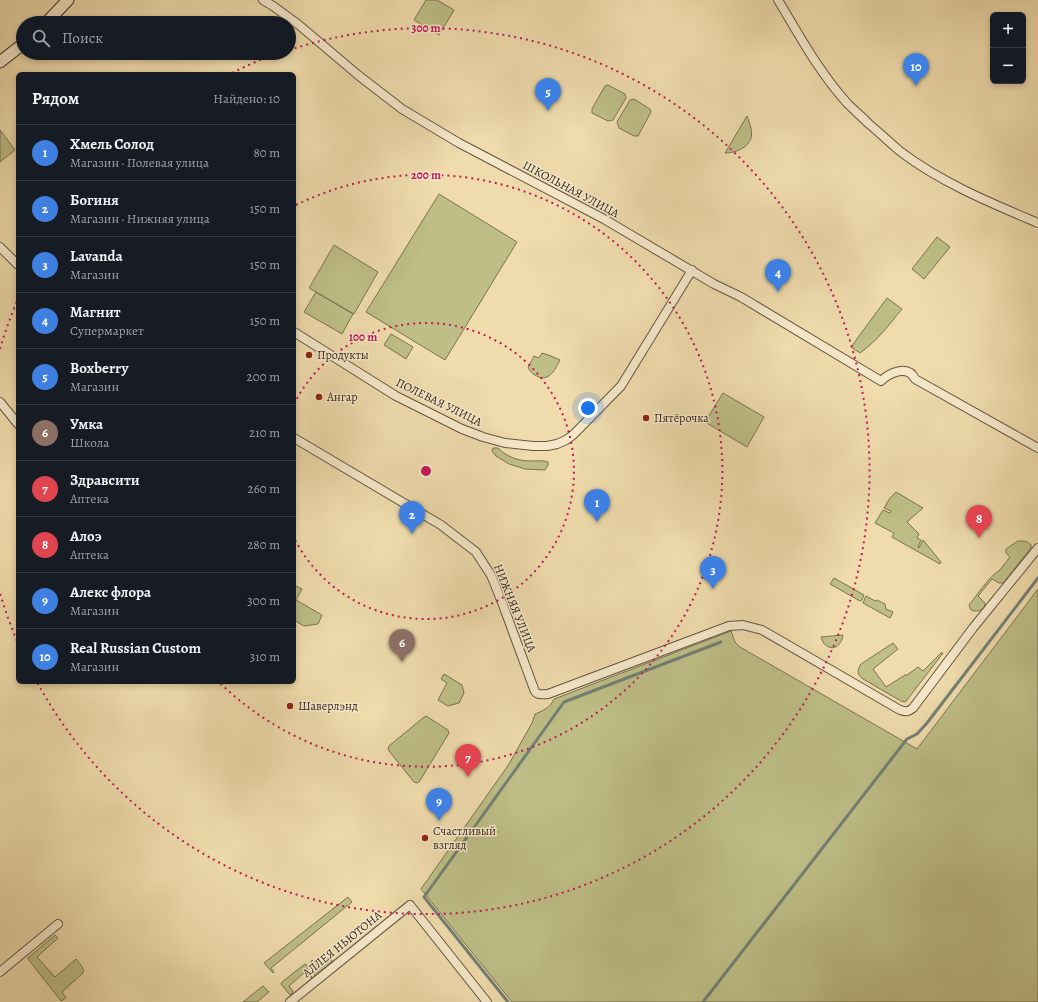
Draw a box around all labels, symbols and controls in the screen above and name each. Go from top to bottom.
map controls [990,12,1026,84]
button: + [990,12,1026,48]
search box [16,16,296,60]
text: 300 m [411,20,441,36]
icon: search [30,27,52,49]
text: Поиск [62,28,103,48]
button: − [990,48,1026,84]
pin: 10 [903,53,929,86]
pin: 5 [535,78,561,111]
text: Рядом [32,87,79,110]
text: Найдено: 10 [213,90,280,107]
text: Хмель Солод [70,134,154,154]
text: 1 [43,144,47,161]
text: 80 m [253,144,280,161]
text: Магазин · Полевая улица [70,154,209,171]
street label: ШКОЛЬНАЯ УЛИЦА [520,157,623,222]
text: 200 m [411,167,441,183]
text: Богиня [70,190,119,210]
text: 2 [42,200,48,217]
text: 150 m [250,200,280,217]
text: Магазин · Нижняя улица [70,210,210,227]
text: Lavanda [70,246,123,266]
text: 3 [42,256,48,273]
text: 150 m [250,256,280,273]
pin: 4 [765,259,791,292]
text: Магазин [70,266,119,283]
text: Магнит [70,302,121,322]
text: 4 [42,312,48,329]
text: 150 m [250,312,280,329]
text: Супермаркет [70,322,144,339]
text: 100 m [349,329,377,345]
place label: Продукты [317,347,369,363]
marker: Продукты [304,350,314,360]
text: Boxberry [70,358,128,378]
text: 5 [42,368,48,385]
text: 200 m [247,368,280,385]
street label: ПОЛЕВАЯ УЛИЦА [393,374,486,430]
text: Магазин [70,378,119,395]
place label: Ангар [326,389,358,405]
marker: Ангар [314,392,324,402]
your location [578,398,598,418]
place label: Пятёрочка [654,410,709,426]
marker: Пятёрочка [641,413,651,423]
text: Умка [70,414,103,434]
text: 6 [42,424,48,441]
text: 210 m [249,424,280,441]
text: Школа [70,434,109,451]
centre of rings [419,464,433,478]
text: Здравсити [70,470,140,490]
text: 7 [42,480,48,497]
text: 260 m [247,480,280,497]
pin: 1 [584,489,610,522]
text: Аптека [70,490,109,507]
pin: 2 [399,501,425,534]
pin: 8 [966,505,992,538]
text: Алоэ [70,526,102,546]
text: 8 [42,536,48,553]
text: 280 m [247,536,280,553]
text: Аптека [70,546,109,563]
pin: 3 [700,556,726,589]
street label: НИЖНЯЯ УЛИЦА [490,561,540,655]
text: Алекс флора [70,582,151,602]
text: 9 [42,592,48,609]
text: 300 m [247,592,280,609]
text: Магазин [70,602,119,619]
pin: 6 [389,629,415,662]
text: Real Russian Custom [70,638,201,658]
text: 10 [39,648,51,665]
text: 310 m [250,648,280,665]
text: Магазин [70,658,119,675]
place label: Шаверлэнд [298,698,358,714]
marker: Шаверлэнд [285,701,295,711]
pin: 7 [455,744,481,777]
pin: 9 [426,788,452,821]
place label: Счастливый взгляд [433,823,496,853]
marker: Счастливый взгляд [420,833,430,843]
street label: АЛЛЕЯ НЬЮТОНА [298,906,386,982]

